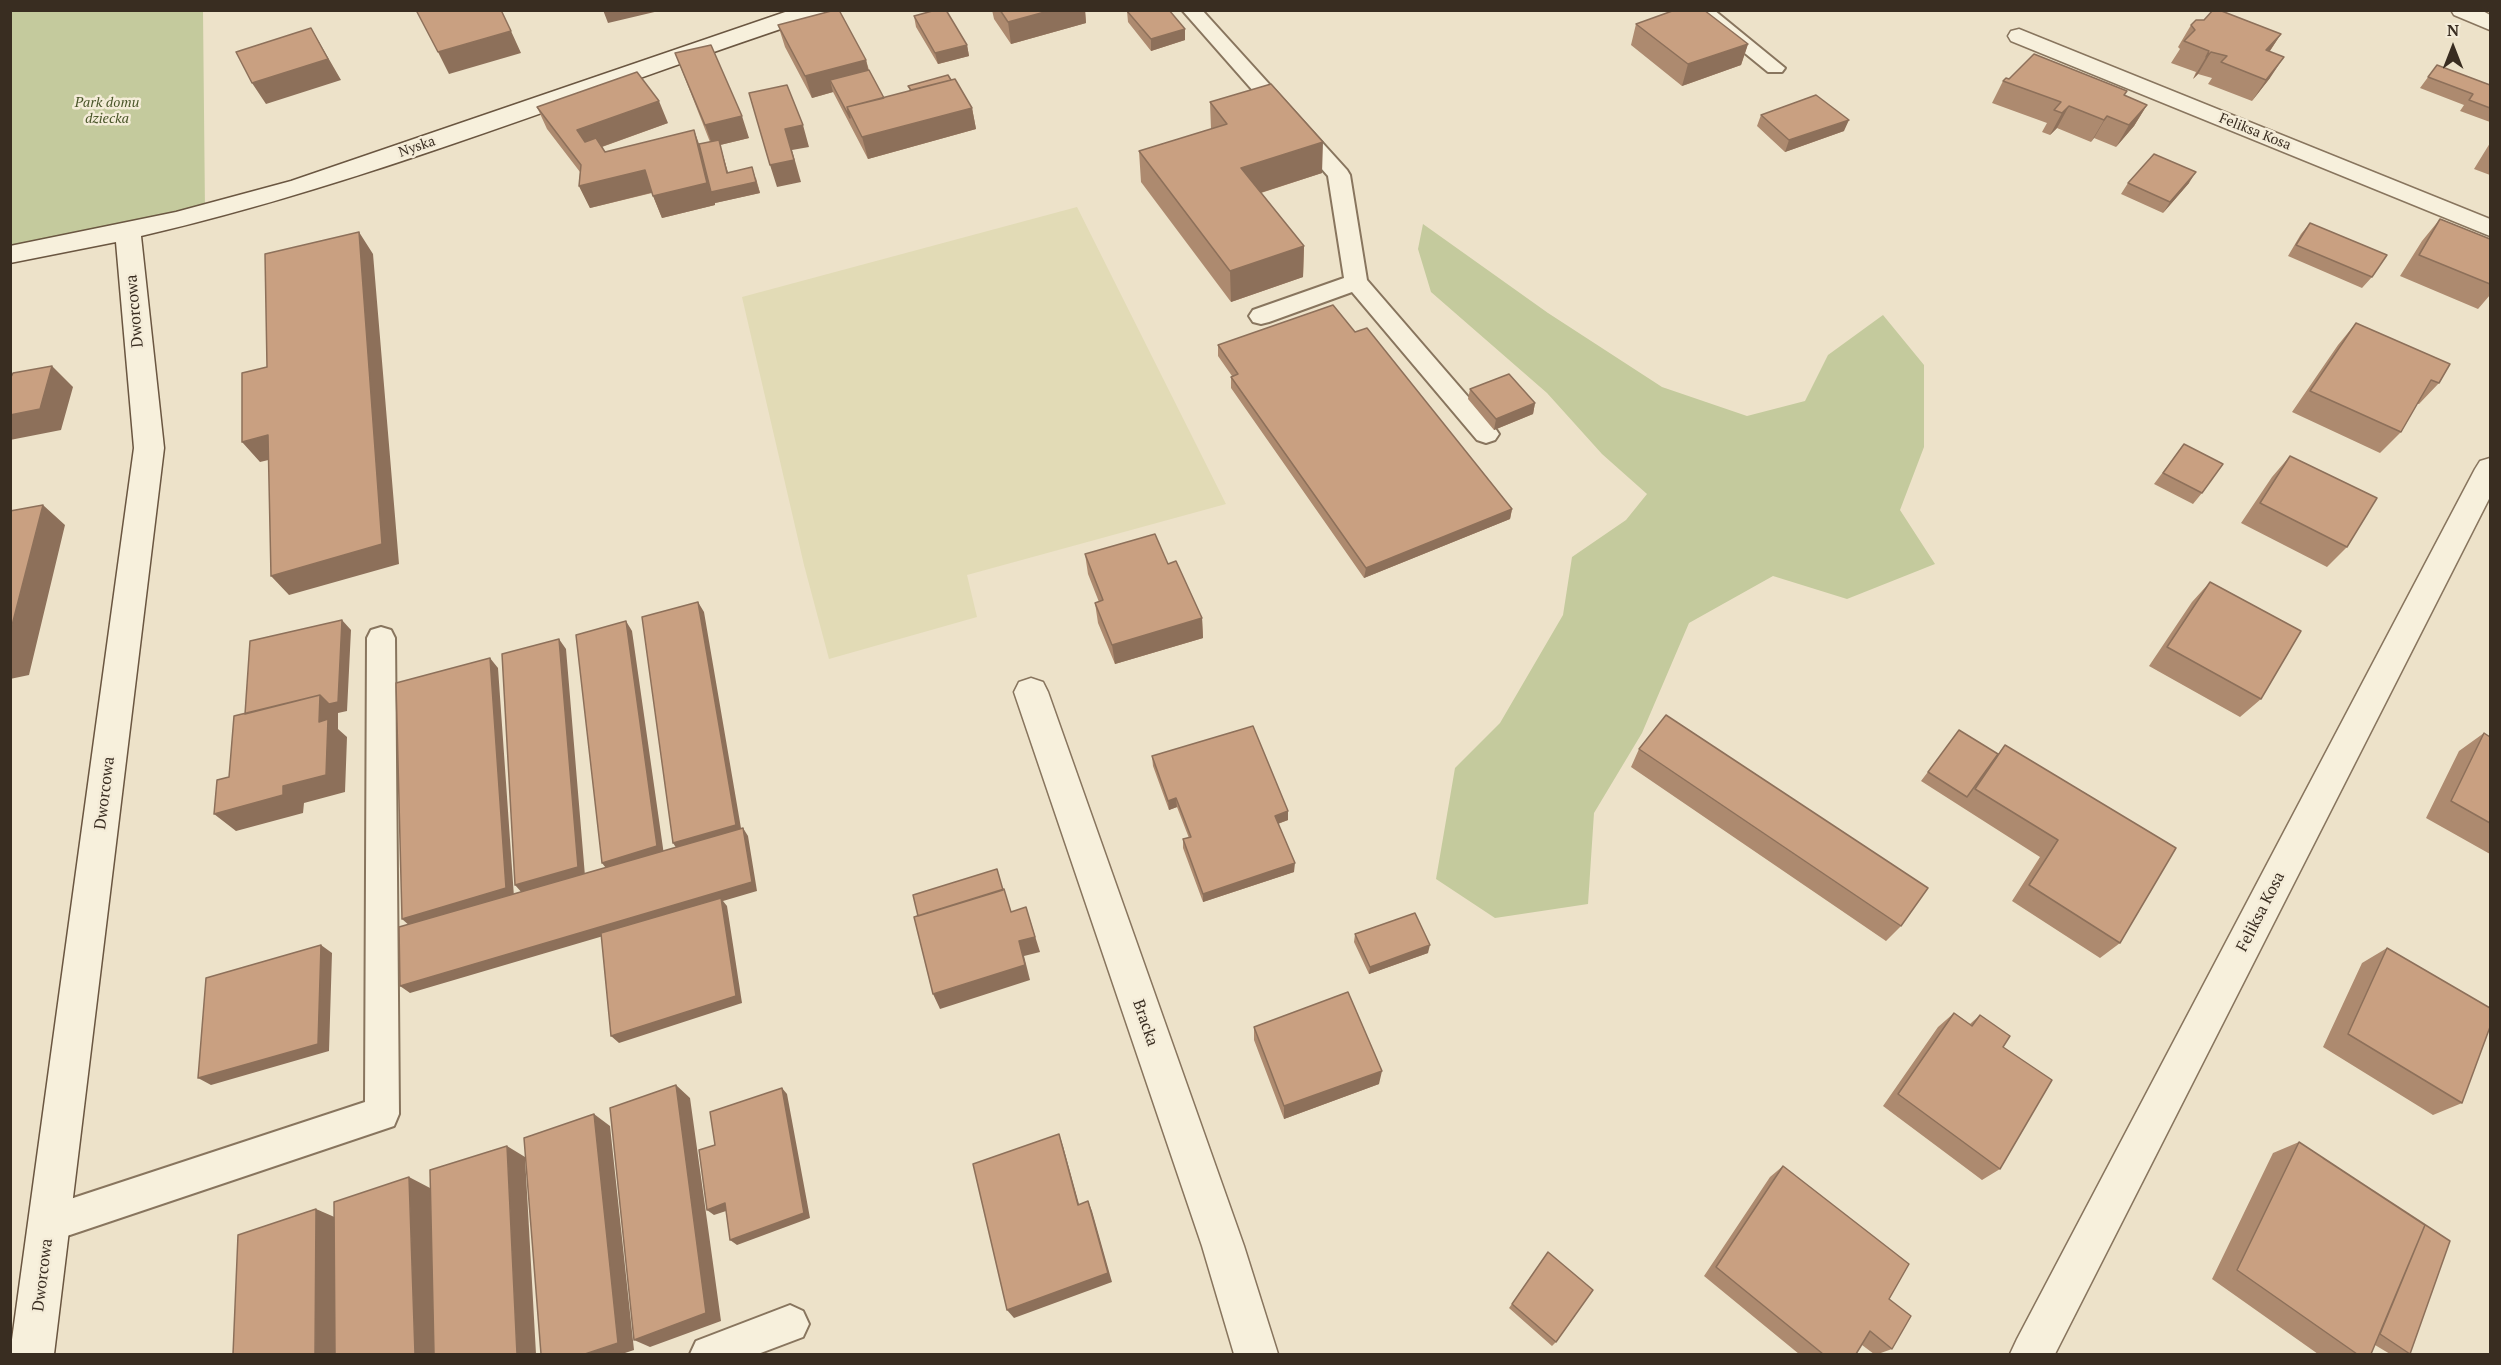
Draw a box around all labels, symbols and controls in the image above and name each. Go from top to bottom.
north arrow [2423,18,2483,78]
text: N [2447,19,2459,41]
park label: Park domu dziecka [75,95,139,128]
street label: Feliksa Kosa [2217,110,2293,154]
street label: Nyska [396,133,438,161]
street label: Dworcowa [122,274,148,348]
street label: Dworcowa [91,755,119,831]
street label: Feliksa Kosa [2233,869,2289,955]
street label: Bracka [1128,997,1162,1049]
street label: Dworcowa [29,1237,57,1313]

